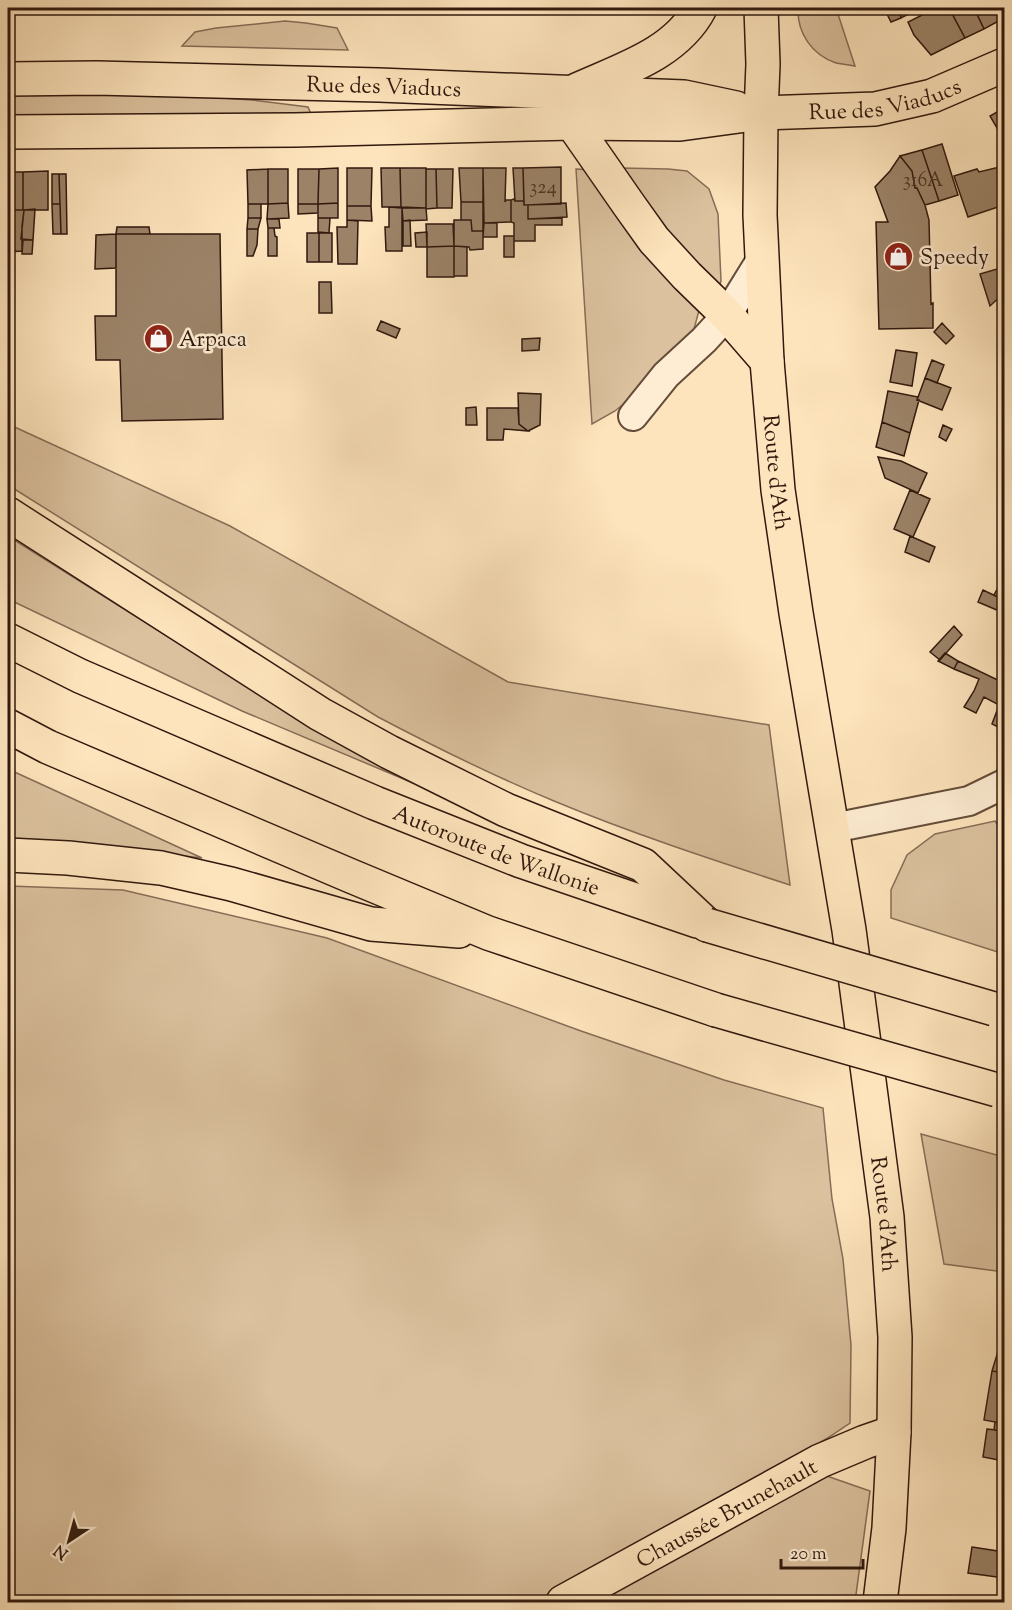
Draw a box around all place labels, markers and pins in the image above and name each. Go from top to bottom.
shop icon: Speedy [883,240,915,272]
place label: Speedy [920,243,989,275]
shop icon: Arpaca [142,322,174,354]
place label: Arpaca [179,325,247,357]

